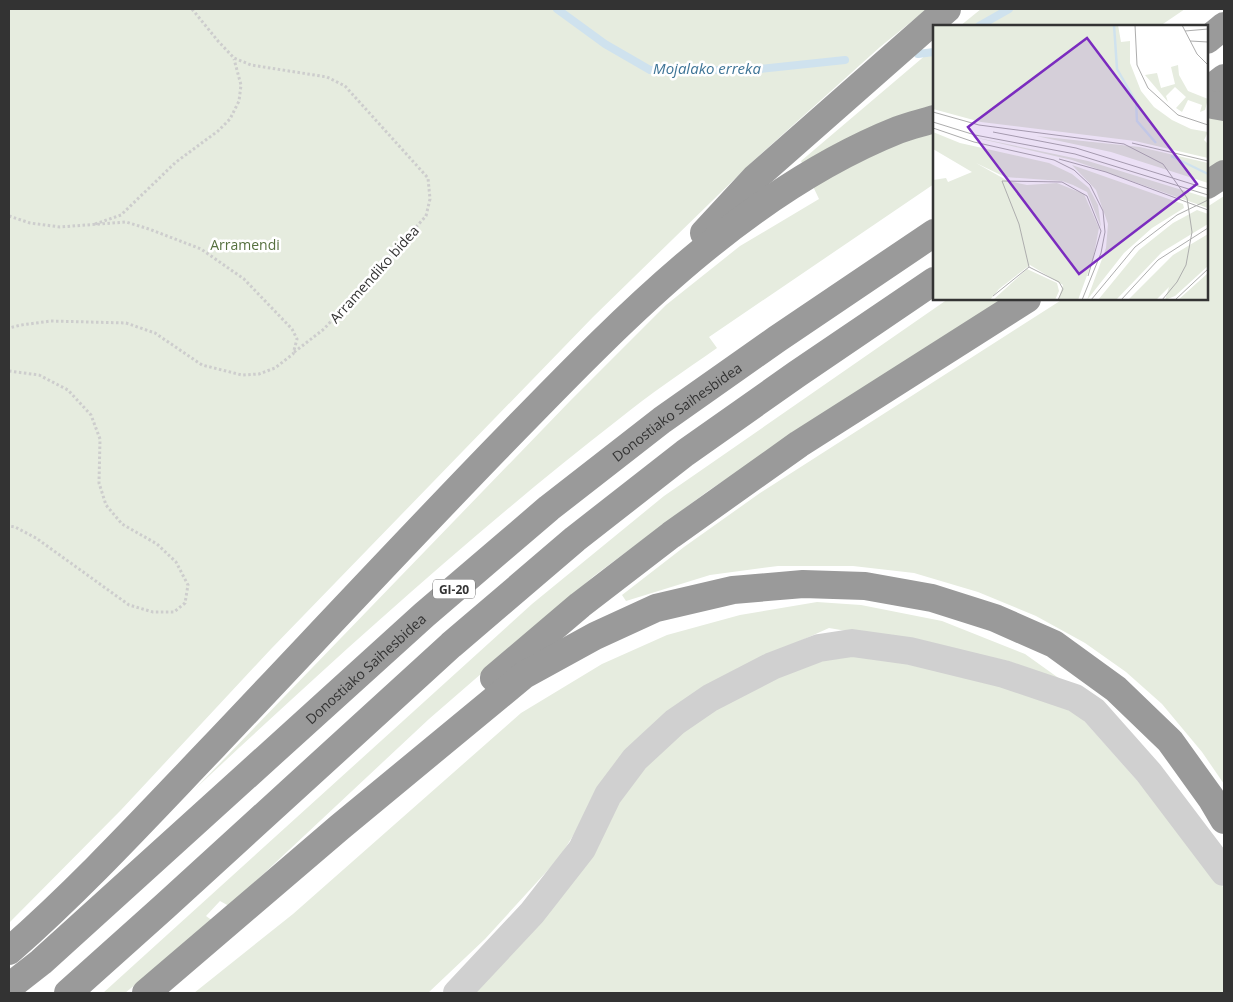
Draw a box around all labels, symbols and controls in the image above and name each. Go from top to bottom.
inset map [933,25,1208,300]
water label: Mojalako erreka [653,58,761,78]
street label: Arramendiko bidea [325,221,423,327]
park label: Arramendi [210,235,280,254]
street label: Donostiako Saihesbidea [608,357,745,465]
road number: GI-20 [433,580,475,598]
street label: Donostiako Saihesbidea [301,609,430,728]

